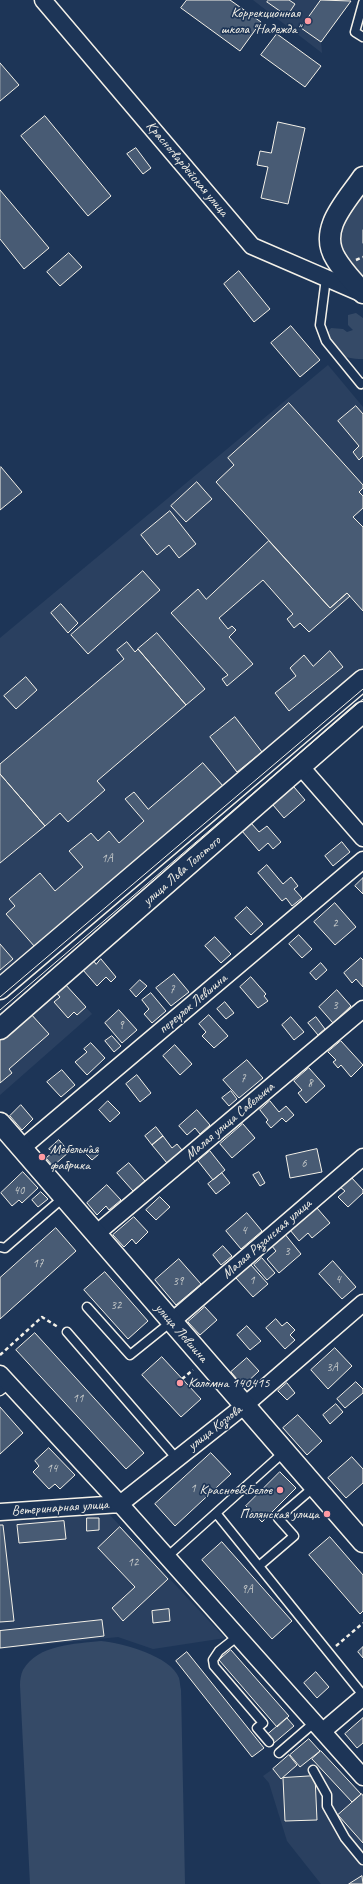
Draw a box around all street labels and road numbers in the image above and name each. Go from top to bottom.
street label: Красногвардейская улица [142,118,232,220]
street label: улица Льва Толстого [140,833,224,909]
street label: переулок Левшина [155,970,231,1038]
street label: Малая улица Савельича [182,1079,278,1163]
street label: Малая Рязанская улица [219,1196,315,1282]
street label: улица Левшина [151,1300,211,1366]
street label: улица Козлова [185,1402,245,1454]
street label: Ветеринарная улица [11,1496,109,1520]

